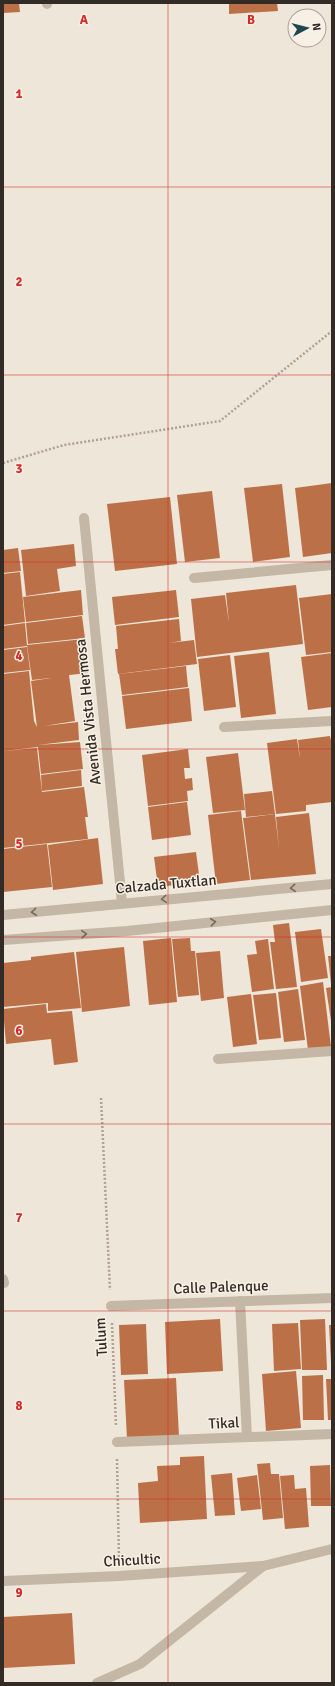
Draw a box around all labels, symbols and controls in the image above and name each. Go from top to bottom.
north arrow [287,8,327,48]
text: A [80,12,89,28]
text: B [247,12,255,28]
text: N [310,22,323,31]
text: 1 [15,86,23,102]
text: 2 [15,274,23,290]
text: 3 [15,461,23,477]
street label: Avenida Vista Hermosa [71,638,105,786]
text: 4 [15,648,23,664]
text: 5 [15,836,23,852]
street label: Calzada Tuxtlan [115,871,217,897]
one-way arrow [290,883,296,892]
one-way arrow [161,895,167,904]
one-way arrow [31,907,37,916]
one-way arrow [210,918,216,927]
one-way arrow [81,929,87,938]
text: 6 [15,1023,23,1039]
text: 7 [15,1210,23,1226]
street label: Calle Palenque [173,1276,269,1298]
street label: Tulum [91,1317,111,1357]
text: 8 [15,1398,23,1414]
street label: Tikal [208,1413,240,1433]
street label: Chicultic [103,1550,161,1570]
text: 9 [15,1585,23,1601]

